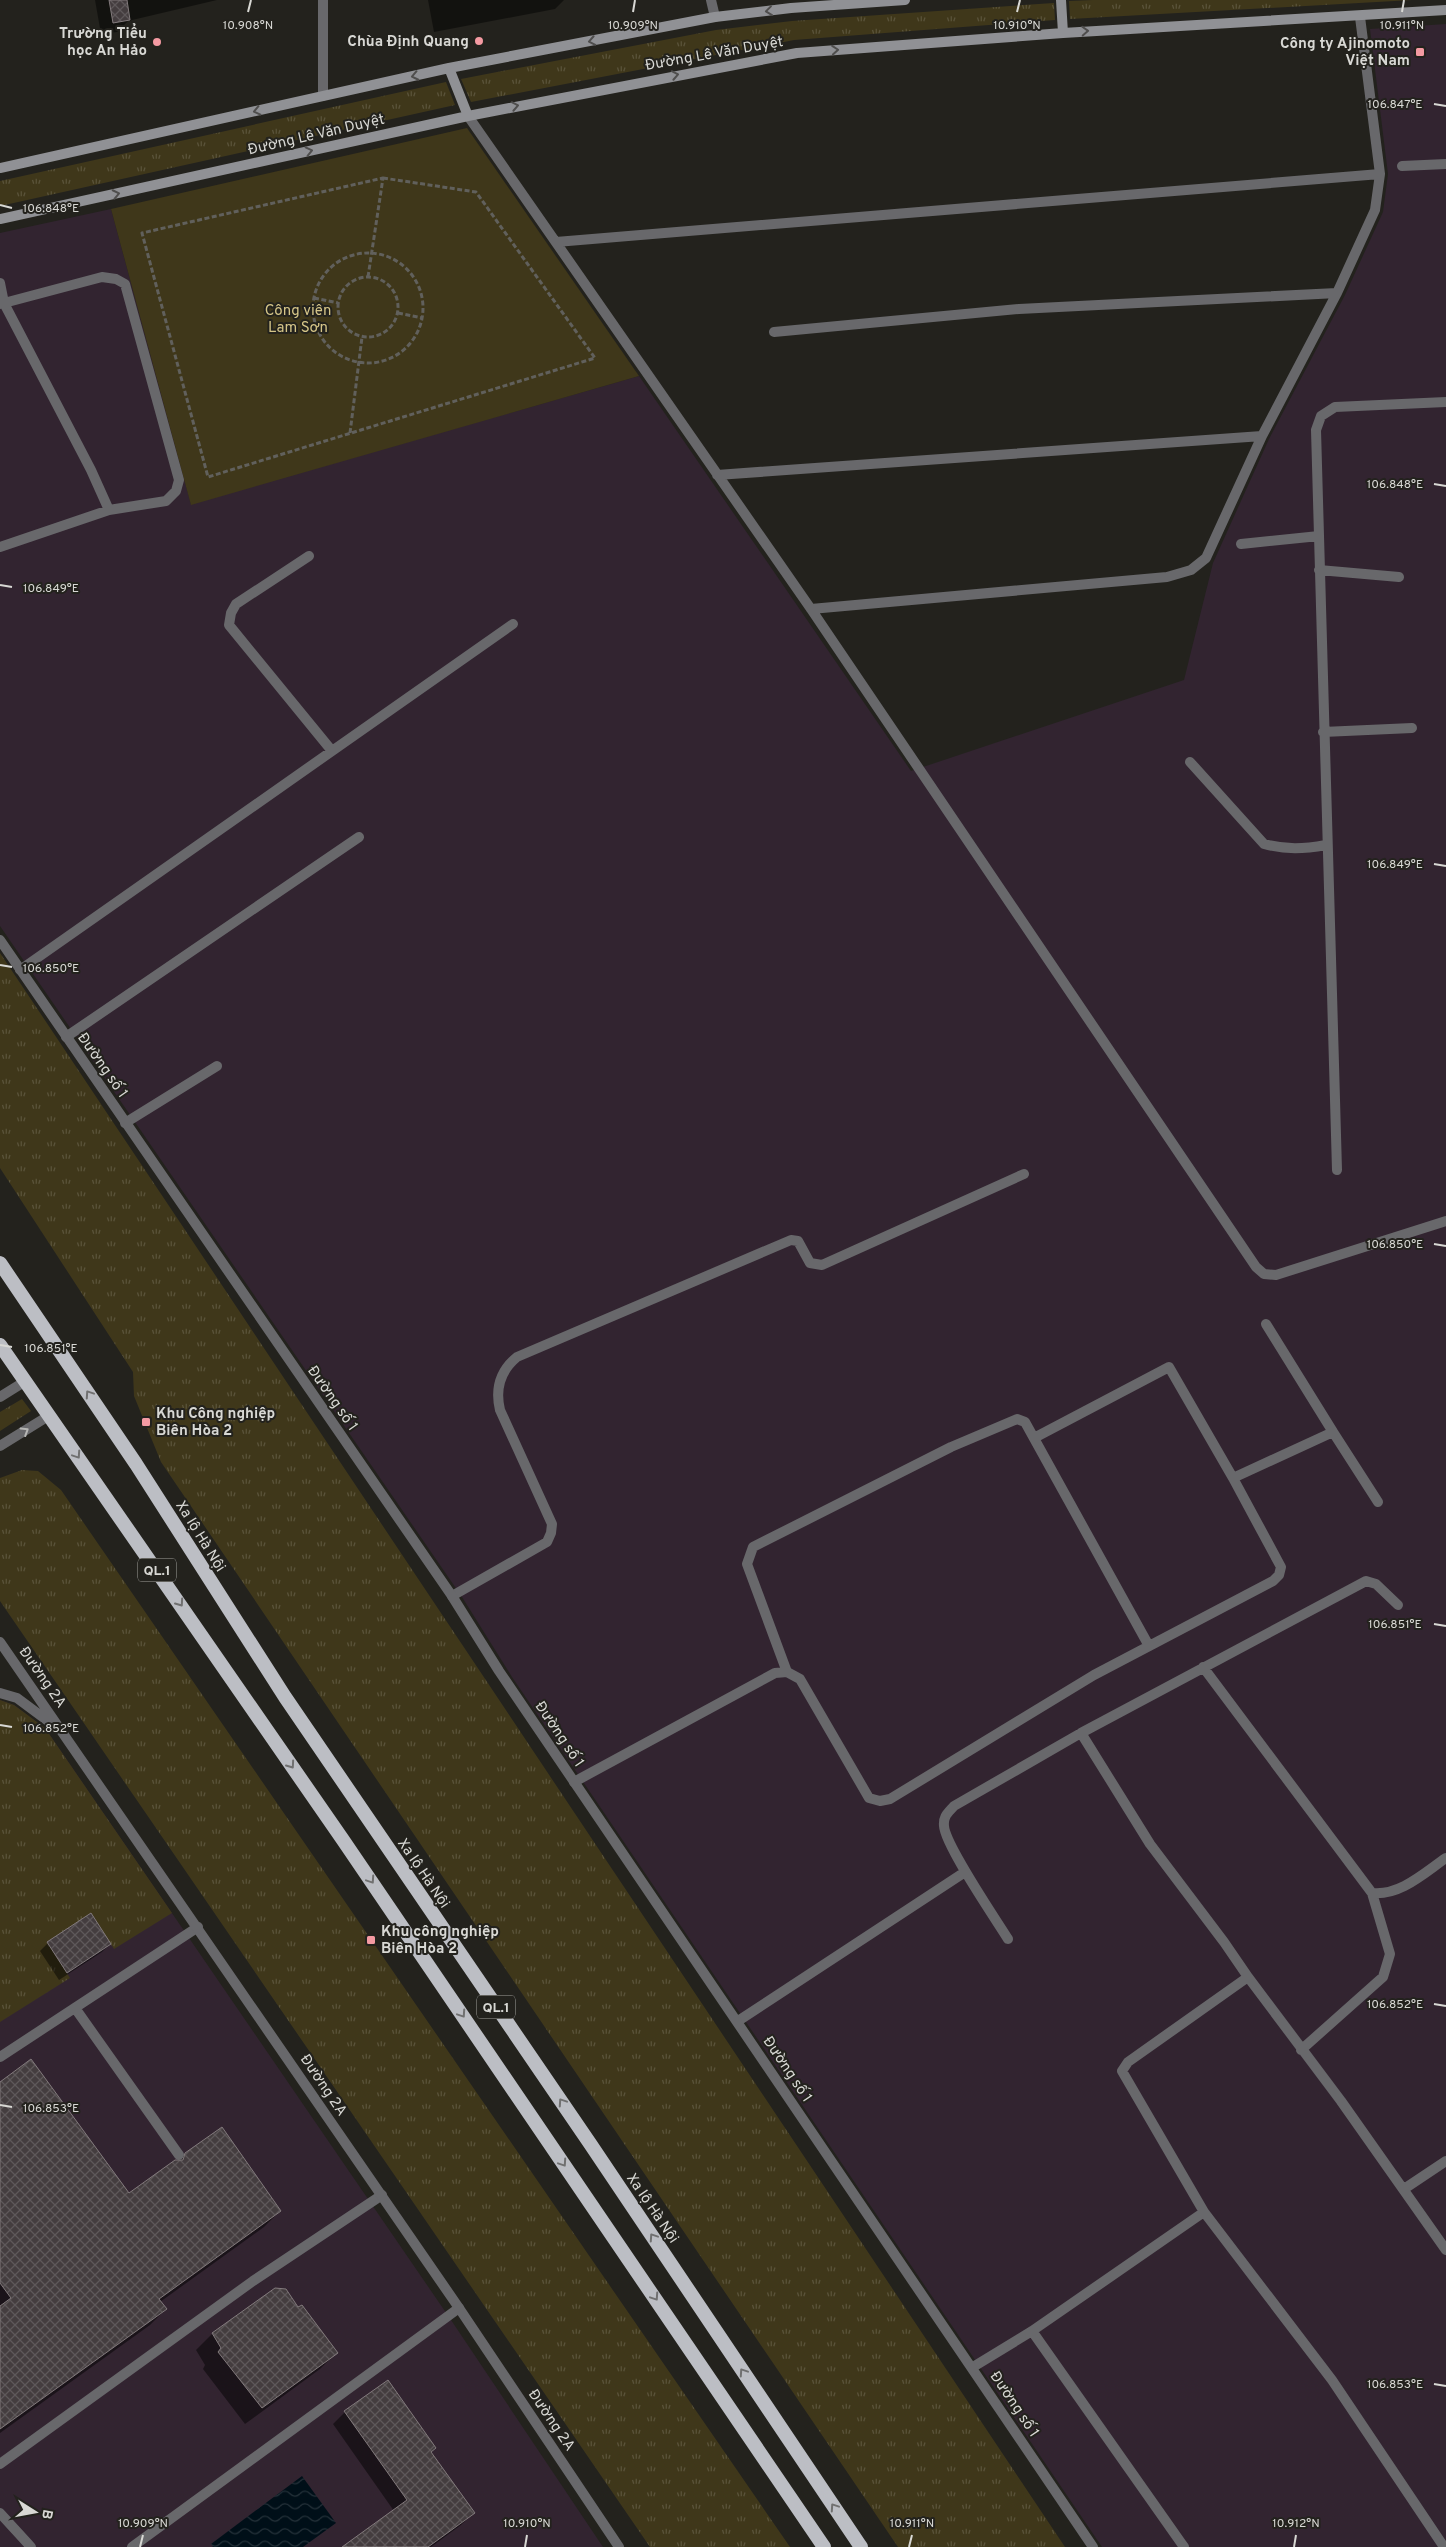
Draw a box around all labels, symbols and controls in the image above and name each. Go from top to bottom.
one-way arrow [765,5,773,16]
text: 10.908°N [223,18,273,34]
text: 10.909°N [608,18,658,34]
text: 10.910°N [993,18,1041,34]
text: 10.911°N [1380,18,1424,34]
place label: Trường Tiểu học An Hảo [59,23,147,61]
one-way arrow [1081,26,1089,37]
place label: Chùa Định Quang [347,33,469,52]
street label: Đường Lê Văn Duyệt [644,33,785,76]
marker: Chùa Định Quang [473,35,485,47]
one-way arrow [588,35,596,45]
place label: Công ty Ajinomoto Việt Nam [1280,35,1410,71]
marker: Trường Tiểu học An Hảo [151,36,163,48]
one-way arrow [832,45,840,56]
marker: Công ty Ajinomoto Việt Nam [1414,46,1426,58]
one-way arrow [411,70,420,81]
one-way arrow [670,70,679,81]
text: 106.847°E [1367,97,1423,113]
one-way arrow [511,102,520,112]
one-way arrow [252,105,261,116]
street label: Đường Lê Văn Duyệt [246,110,387,160]
one-way arrow [304,146,313,157]
one-way arrow [111,189,120,200]
text: 106.848°E [23,201,79,217]
park label: Công viên Lam Sơn [265,302,331,338]
text: 106.848°E [1367,477,1423,493]
text: 106.849°E [23,581,79,597]
text: 106.849°E [1367,857,1423,873]
text: 106.850°E [23,961,79,977]
street label: Đường số 1 [72,1029,132,1102]
text: 106.850°E [1367,1237,1423,1253]
text: 106.851°E [24,1341,78,1357]
street label: Đường số 1 [302,1362,362,1435]
one-way arrow [86,1391,95,1400]
place label: Khu Công nghiệp Biên Hòa 2 [156,1405,275,1441]
marker: Khu Công nghiệp Biên Hòa 2 [140,1416,152,1428]
one-way arrow [19,1427,28,1437]
one-way arrow [71,1449,80,1459]
street label: Xa lộ Hà Nội [170,1498,229,1576]
road number: QL.1 [138,1558,176,1582]
one-way arrow [174,1597,183,1607]
text: 106.851°E [1368,1617,1422,1633]
street label: Đường 2A [14,1643,70,1712]
street label: Đường số 1 [530,1698,589,1771]
text: 106.852°E [23,1721,79,1737]
one-way arrow [285,1759,294,1768]
street label: Xa lộ Hà Nội [392,1835,453,1912]
one-way arrow [364,1875,374,1884]
place label: Khu công nghiệp Biên Hòa 2 [381,1923,499,1959]
marker: Khu công nghiệp Biên Hòa 2 [365,1934,377,1946]
road number: QL.1 [477,1995,515,2018]
text: 106.852°E [1367,1997,1423,2013]
one-way arrow [456,2008,465,2018]
street label: Đường số 1 [758,2033,817,2106]
street label: Đường 2A [295,2051,350,2120]
one-way arrow [559,2099,568,2108]
text: 106.853°E [23,2101,79,2117]
one-way arrow [557,2158,567,2167]
street label: Xa lộ Hà Nội [621,2170,682,2247]
one-way arrow [650,2233,659,2243]
one-way arrow [649,2291,658,2301]
one-way arrow [740,2368,750,2377]
street label: Đường số 1 [985,2368,1044,2441]
text: 106.853°E [1367,2377,1423,2393]
street label: Đường 2A [523,2386,578,2455]
north arrow [10,2487,60,2537]
one-way arrow [831,2503,840,2512]
text: B [37,2508,56,2521]
text: 10.909°N [118,2516,168,2532]
text: 10.910°N [503,2516,551,2532]
text: 10.911°N [890,2516,934,2532]
text: 10.912°N [1272,2516,1320,2532]

